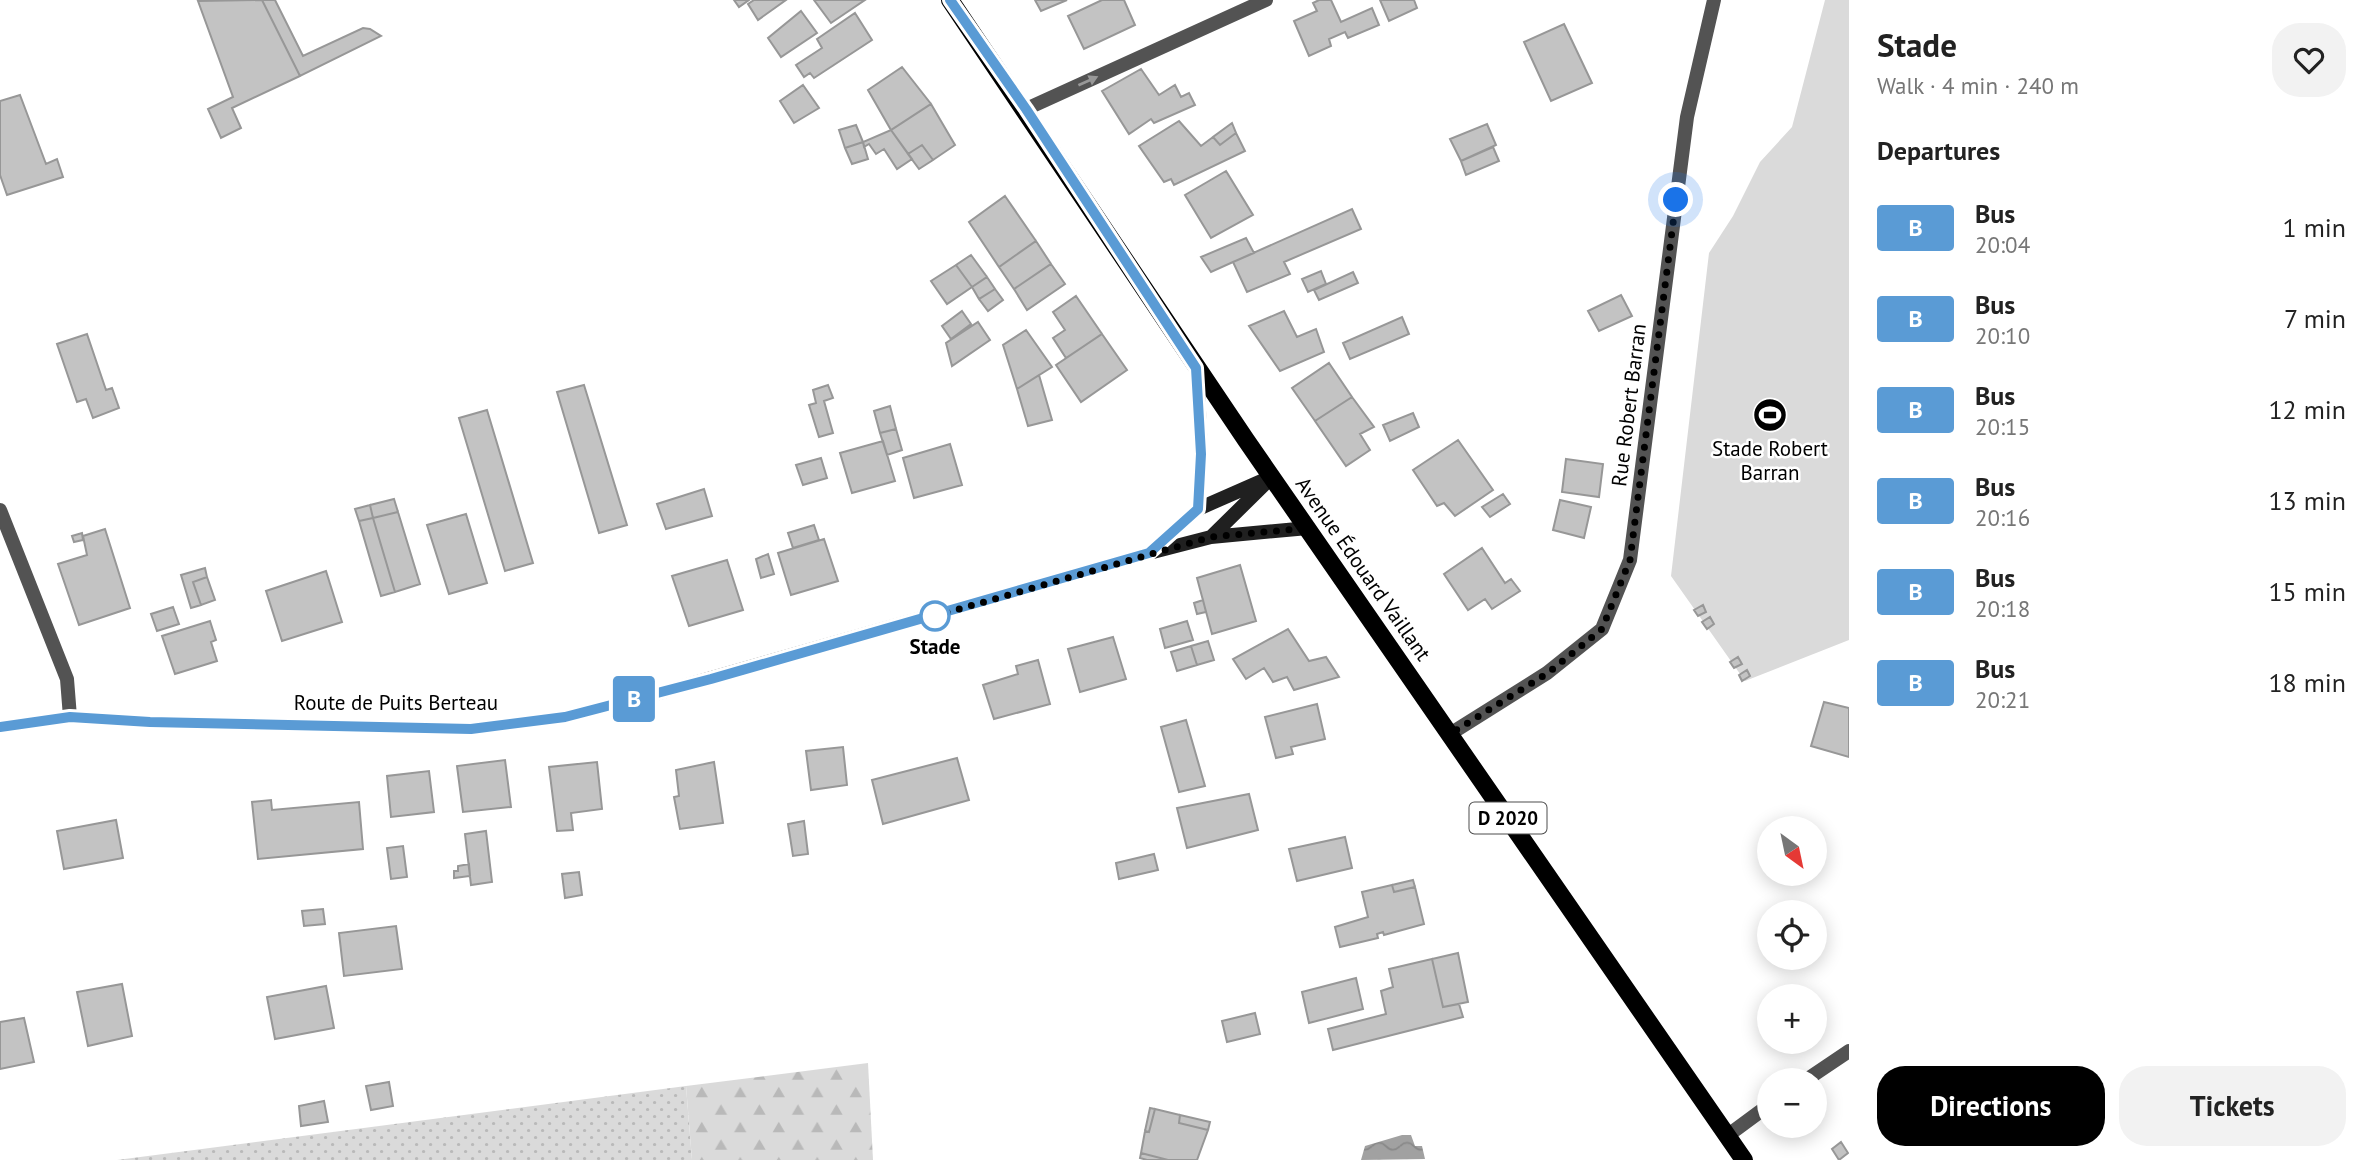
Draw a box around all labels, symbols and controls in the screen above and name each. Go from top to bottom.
text: Stade [1877,23,1957,66]
button: heart [2272,23,2346,97]
text: Walk · 4 min · 240 m [1877,71,2079,100]
one-way arrow [1078,75,1098,86]
text: Departures [1877,134,2000,167]
your location [1658,182,1693,217]
text: Bus [1975,197,2015,230]
text: 1 min [2283,211,2346,244]
text: B [1908,212,1923,243]
text: 20:04 [1975,230,2030,259]
text: Bus [1975,288,2015,321]
text: 7 min [2284,302,2346,335]
text: B [1908,303,1923,334]
text: 20:10 [1975,321,2030,350]
street label: Rue Robert Barran [1605,322,1652,488]
text: Bus [1975,379,2015,412]
text: 12 min [2268,393,2346,426]
text: B [1908,394,1923,425]
sports icon: Stade Robert Barran [1751,396,1789,434]
text: 20:15 [1975,412,2030,441]
place label: Stade Robert Barran [1712,435,1828,486]
text: Bus [1975,470,2015,503]
street label: Avenue Édouard Vaillant [1290,472,1437,666]
text: 13 min [2268,484,2346,517]
text: B [1908,485,1923,516]
text: 20:16 [1975,503,2030,532]
text: Bus [1975,561,2015,594]
text: 15 min [2268,575,2346,608]
text: B [1908,576,1923,607]
text: 20:18 [1975,594,2030,623]
marker: Stade [920,601,950,631]
place label: Stade [910,633,960,660]
text: Bus [1975,652,2015,685]
text: 18 min [2268,666,2346,699]
text: B [1908,667,1923,698]
line badge: B [611,676,657,722]
text: B [627,683,641,714]
text: 20:21 [1975,685,2030,714]
street label: Route de Puits Berteau [294,689,498,716]
road number: D 2020 [1470,803,1546,834]
north arrow [1757,816,1827,886]
map controls [1757,816,1827,1138]
button: locate [1757,900,1827,970]
button: + [1757,984,1827,1054]
button: Directions [1877,1066,2105,1146]
button: Tickets [2119,1066,2346,1146]
button: − [1757,1068,1827,1138]

